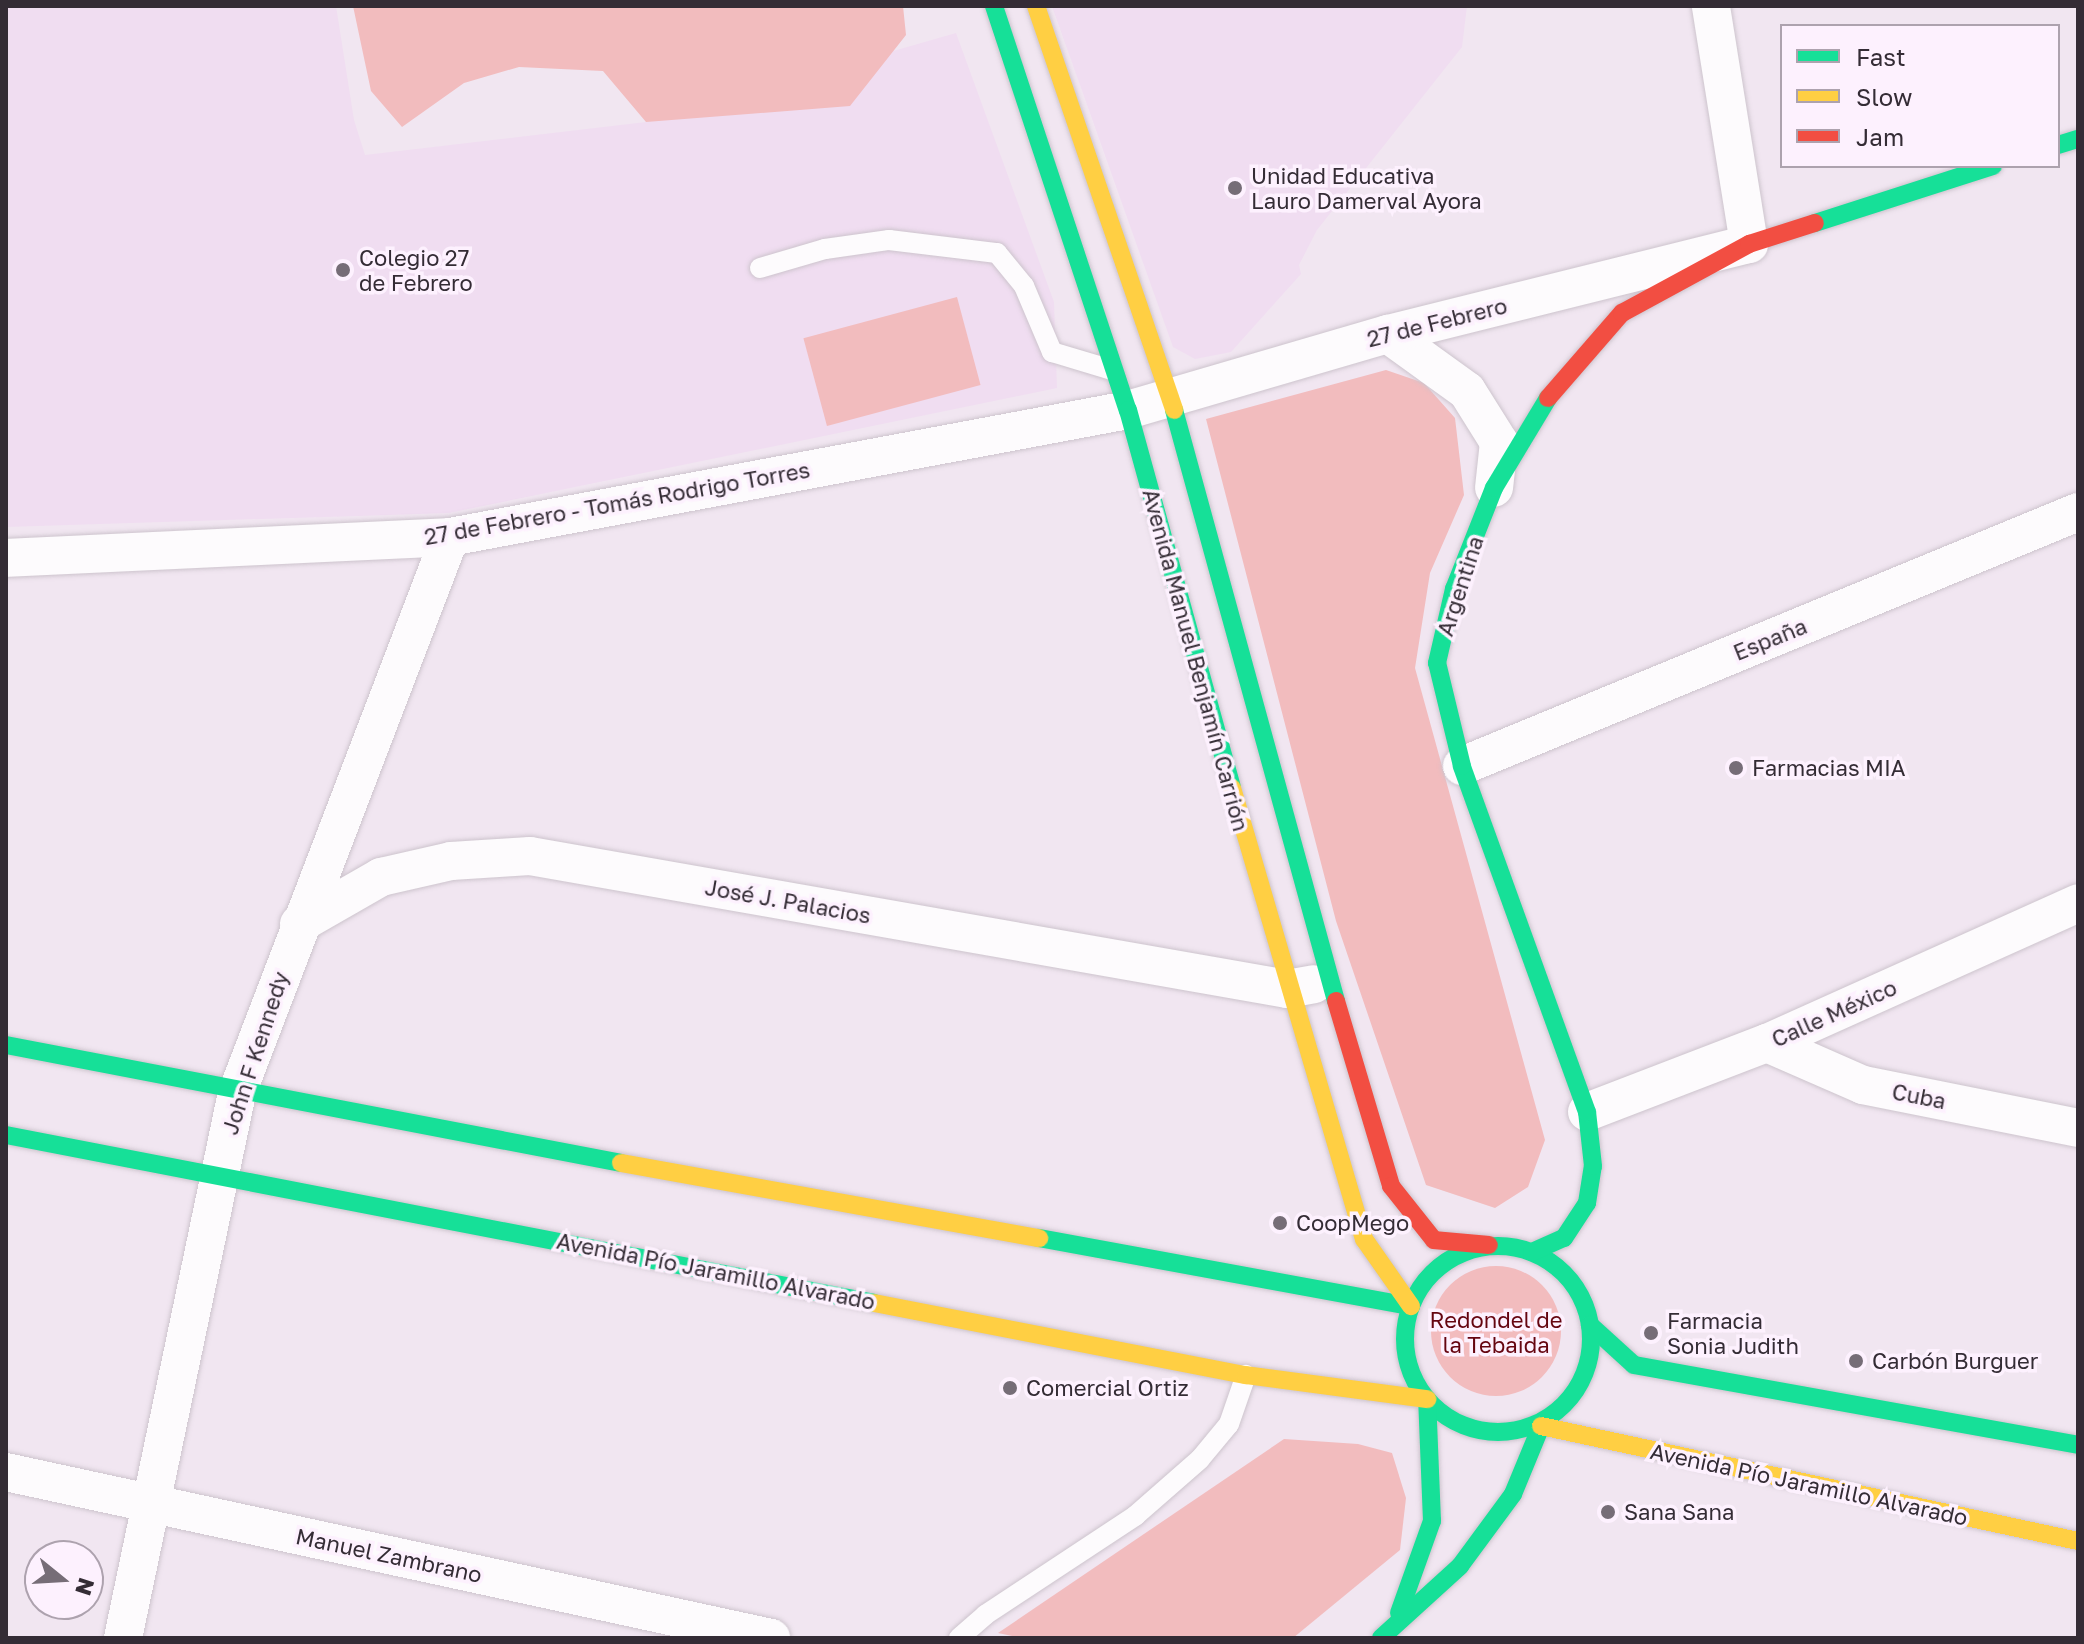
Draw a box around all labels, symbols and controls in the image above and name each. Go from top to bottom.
legend [1780,24,2060,168]
text: Fast [1856,42,1906,71]
text: Slow [1856,82,1912,111]
text: Jam [1856,122,1904,151]
place label: Unidad Educativa Lauro Damerval Ayora [1251,162,1482,214]
marker: Unidad Educativa Lauro Damerval Ayora [1226,179,1244,197]
place label: Colegio 27 de Febrero [359,244,473,296]
marker: Colegio 27 de Febrero [334,261,352,279]
street label: 27 de Febrero [1364,292,1510,352]
street label: 27 de Febrero - Tomás Rodrigo Torres [422,456,812,550]
street label: Avenida Manuel Benjamín Carrión [1138,486,1254,834]
street label: Argentina [1431,533,1489,639]
street label: España [1729,612,1811,666]
place label: Farmacias MIA [1752,755,1906,781]
marker: Farmacias MIA [1727,759,1745,777]
street label: José J. Palacios [703,873,873,929]
street label: John F Kennedy [216,968,294,1138]
street label: Calle México [1767,974,1901,1052]
street label: Cuba [1890,1078,1948,1114]
place label: CoopMego [1296,1210,1409,1236]
marker: CoopMego [1271,1214,1289,1232]
street label: Avenida Pío Jaramillo Alvarado [555,1227,877,1315]
park label: Redondel de la Tebaida [1430,1306,1562,1358]
place label: Farmacia Sonia Judith [1667,1307,1799,1358]
marker: Farmacia Sonia Judith [1642,1324,1660,1342]
place label: Carbón Burguer [1872,1348,2038,1374]
marker: Carbón Burguer [1847,1352,1865,1370]
place label: Comercial Ortiz [1026,1375,1189,1401]
marker: Comercial Ortiz [1001,1379,1019,1397]
street label: Avenida Pío Jaramillo Alvarado [1648,1437,1970,1531]
place label: Sana Sana [1624,1499,1734,1525]
marker: Sana Sana [1599,1503,1617,1521]
street label: Manuel Zambrano [294,1522,484,1588]
north arrow [24,1540,104,1620]
text: N [70,1575,101,1599]

